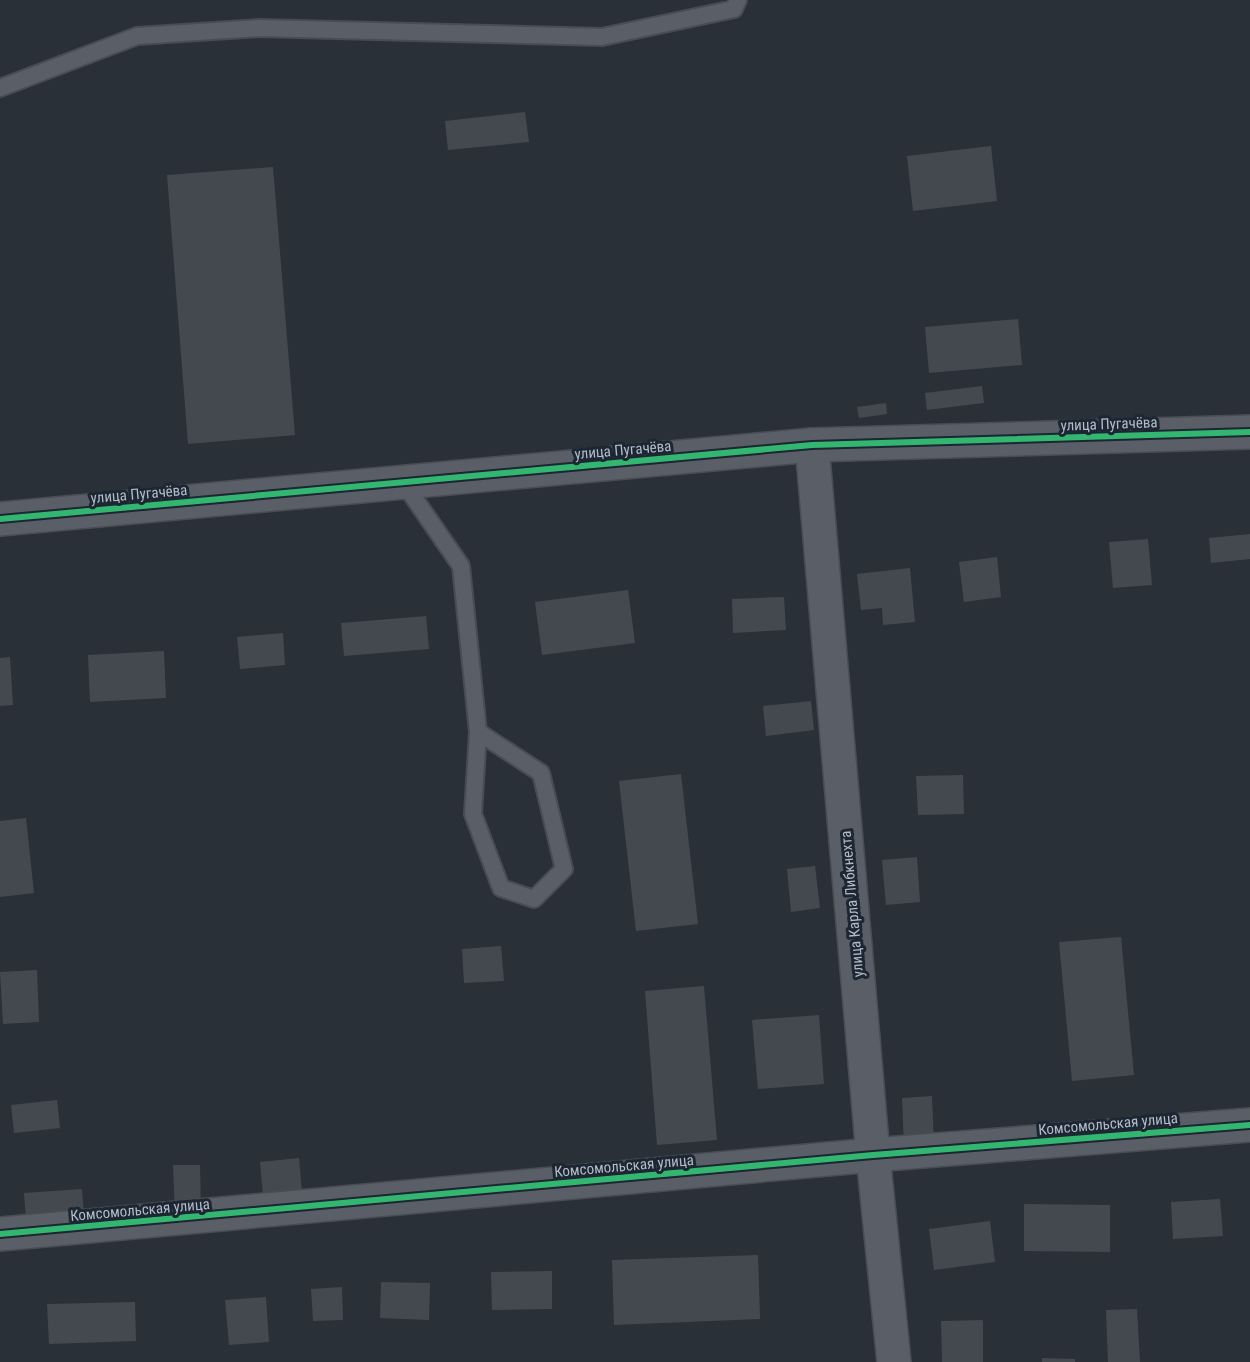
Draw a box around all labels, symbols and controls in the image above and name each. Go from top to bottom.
street label: улица Пугачёва [1060,413,1158,435]
street label: улица Пугачёва [574,437,672,463]
street label: улица Пугачёва [90,481,188,507]
street label: улица Карла Либкнехта [837,830,867,978]
street label: Комсомольская улица [1037,1109,1179,1139]
street label: Комсомольская улица [553,1151,695,1181]
street label: Комсомольская улица [69,1195,211,1225]

